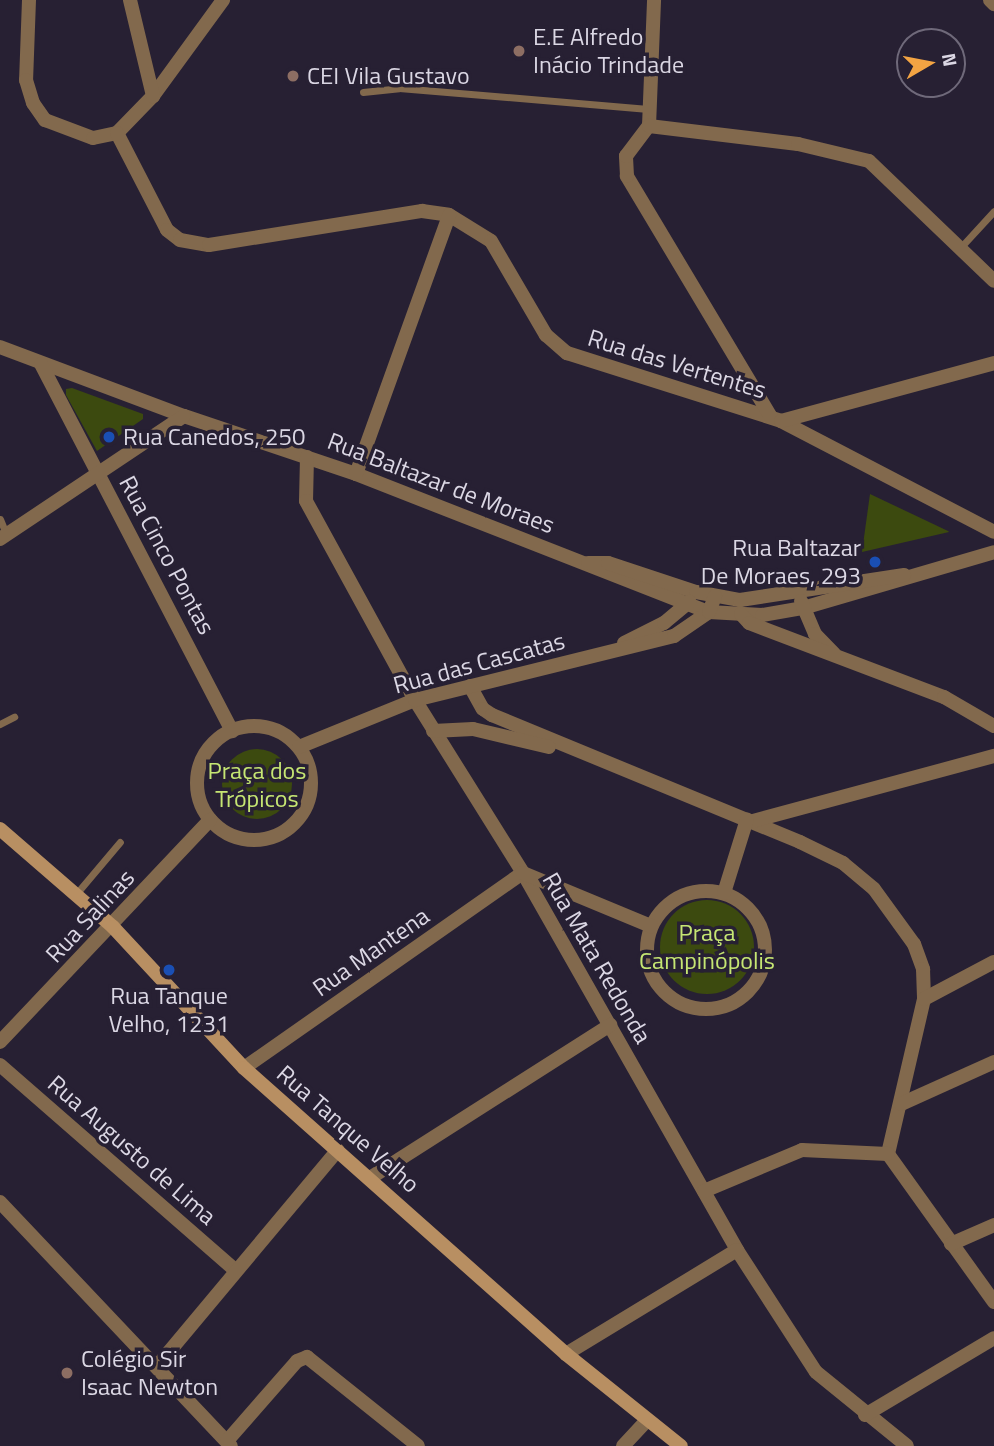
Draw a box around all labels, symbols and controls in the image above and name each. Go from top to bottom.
place label: E.E Alfredo Inácio Trindade [533,23,684,79]
north arrow [896,28,966,98]
marker: E.E Alfredo Inácio Trindade [511,43,527,59]
text: N [935,51,966,69]
place label: CEI Vila Gustavo [307,62,470,90]
marker: CEI Vila Gustavo [285,68,301,84]
street label: Rua das Vertentes [585,323,769,405]
place label: Rua Canedos, 250 [123,423,305,451]
street label: Rua Baltazar de Moraes [324,426,558,540]
marker: Rua Canedos, 250 [101,429,117,445]
street label: Rua Cinco Pontas [113,471,221,639]
place label: Rua Baltazar De Moraes, 293 [701,534,861,590]
marker: Rua Baltazar De Moraes, 293 [867,554,883,570]
street label: Rua das Cascatas [390,626,568,700]
park label: Praça dos Trópicos [208,757,306,813]
street label: Rua Salinas [40,864,140,968]
street label: Rua Mata Redonda [536,868,658,1048]
street label: Rua Mantena [307,901,435,1003]
park label: Praça Campinópolis [639,919,775,975]
marker: Rua Tanque Velho, 1231 [161,962,177,978]
place label: Rua Tanque Velho, 1231 [109,982,229,1038]
street label: Rua Tanque Velho [271,1059,425,1199]
street label: Rua Augusto de Lima [42,1069,222,1231]
place label: Colégio Sir Isaac Newton [81,1345,218,1401]
marker: Colégio Sir Isaac Newton [59,1365,75,1381]

